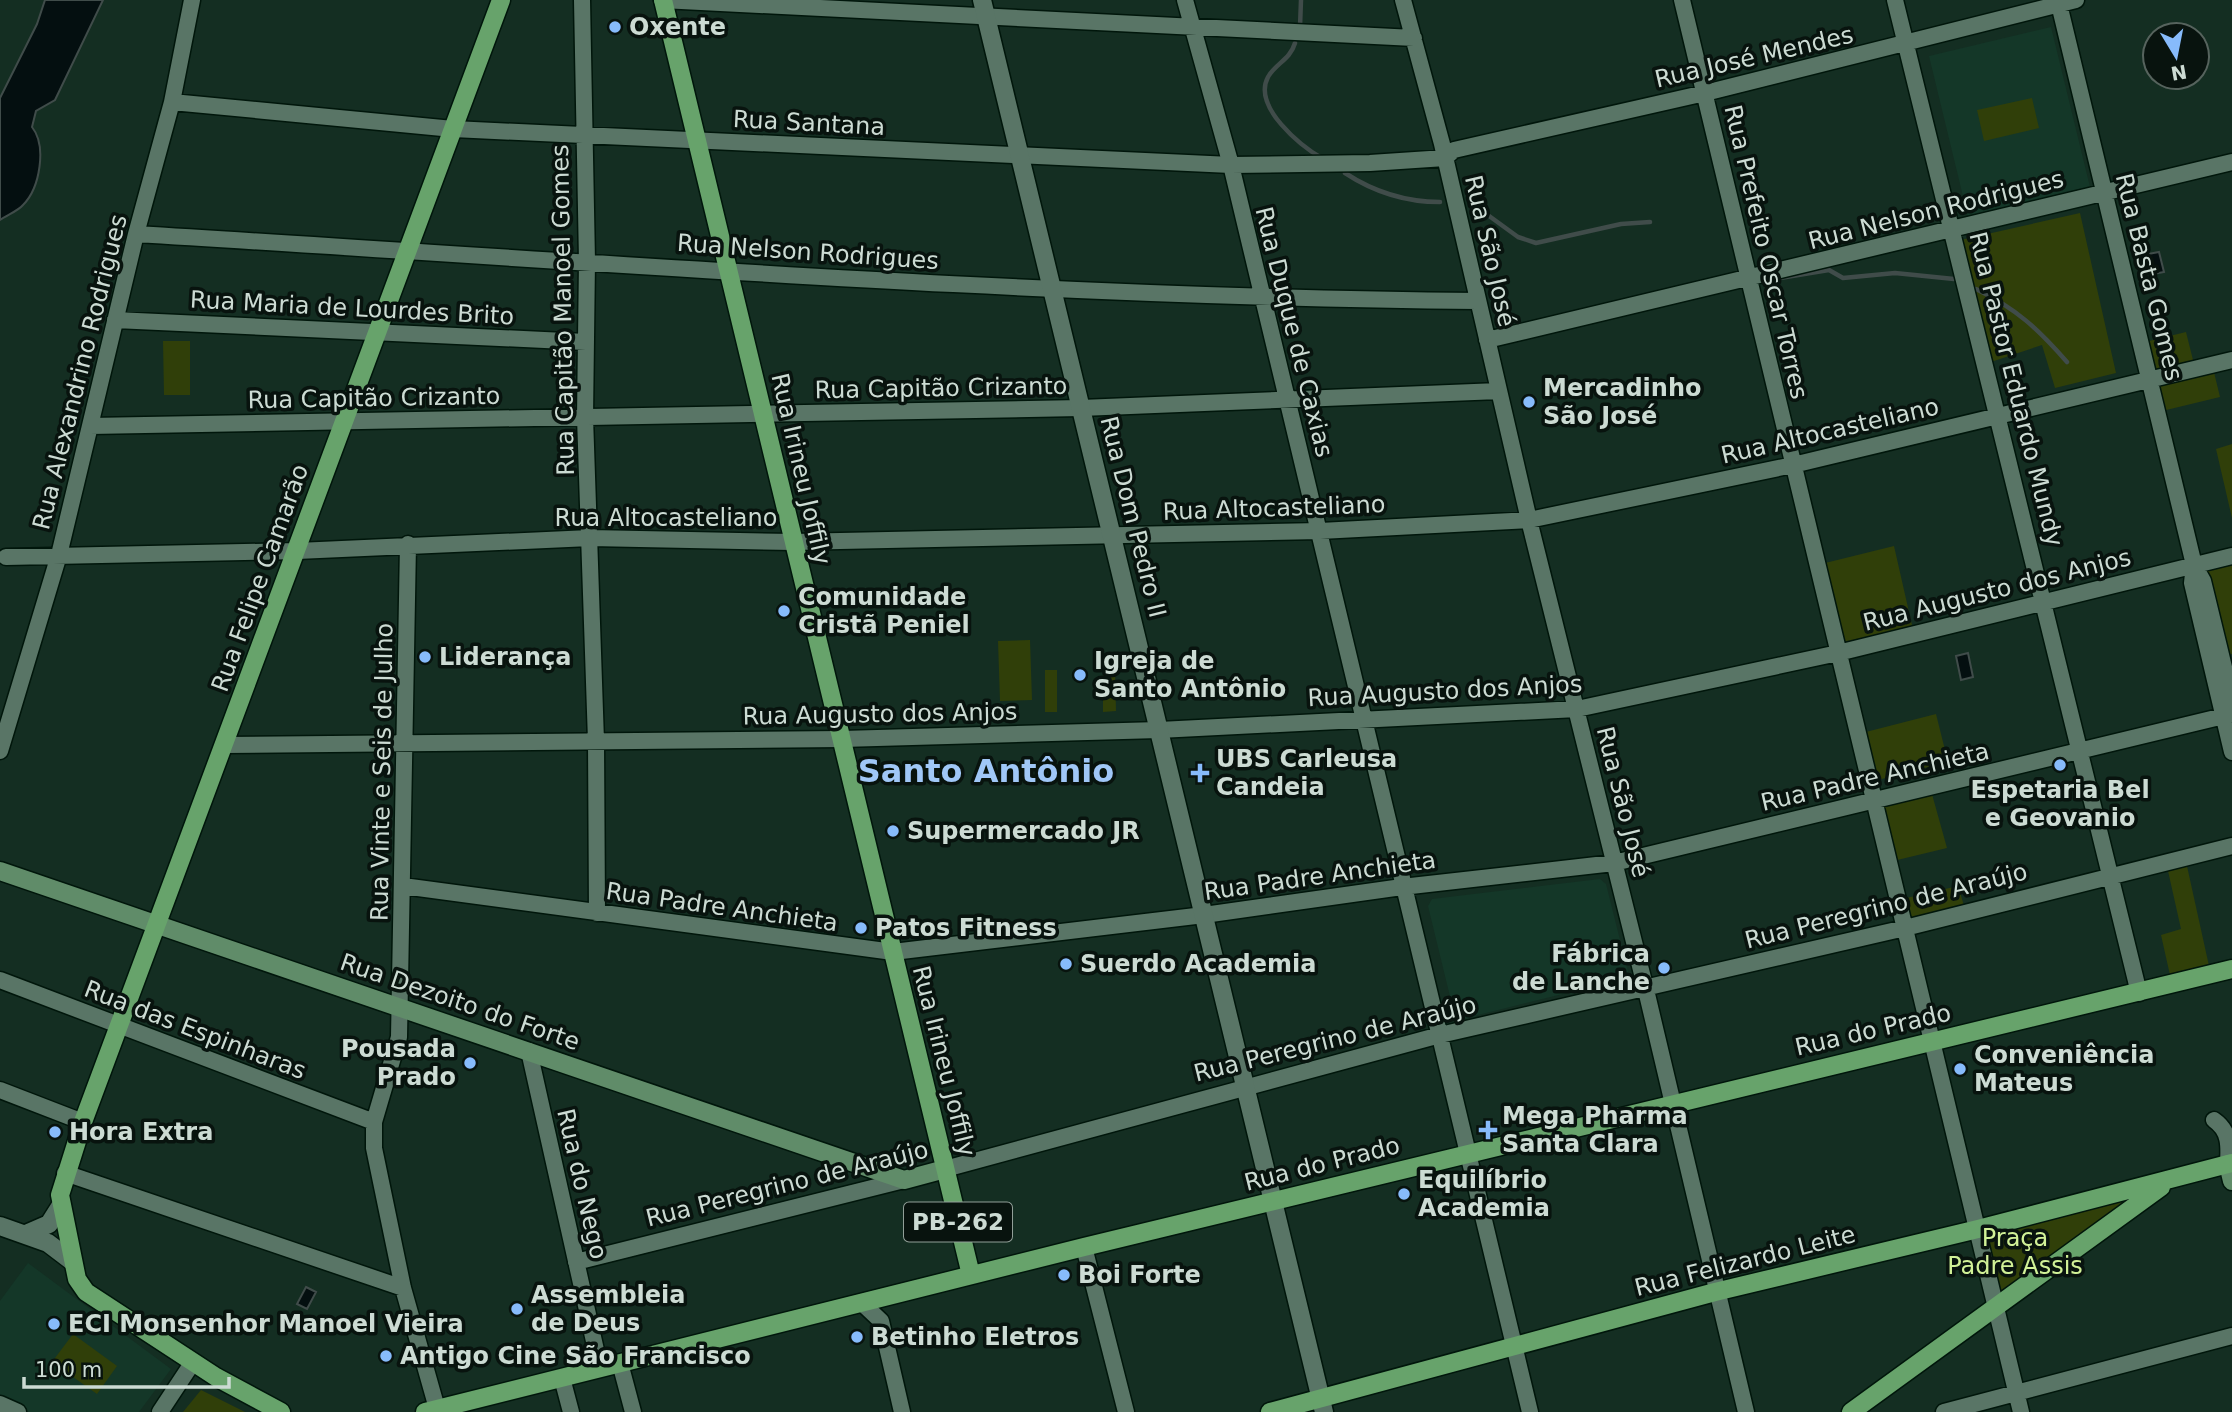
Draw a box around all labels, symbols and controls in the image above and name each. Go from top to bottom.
place label: Oxente [629,13,726,41]
marker: Oxente [607,19,623,35]
street label: Rua José Mendes [1652,21,1856,93]
north arrow [2141,21,2211,91]
text: N [2169,61,2189,85]
street label: Rua Prefeito Oscar Torres [1719,102,1813,402]
street label: Rua Santana [732,105,886,141]
street label: Rua Capitão Manoel Gomes [546,144,580,476]
street label: Rua Nelson Rodrigues [1805,165,2067,255]
street label: Rua Basta Gomes [2110,171,2188,383]
street label: Rua São José [1459,173,1521,329]
street label: Rua Duque de Caxias [1249,204,1339,460]
street label: Rua Alexandrino Rodrigues [27,212,133,532]
street label: Rua Nelson Rodrigues [676,229,940,275]
street label: Rua Pastor Eduardo Mundy [1963,229,2069,549]
street label: Rua Maria de Lourdes Brito [189,286,515,330]
street label: Rua Irineu Joffily [765,371,837,567]
street label: Rua Capitão Crizanto [814,372,1068,404]
place label: Mercadinho São José [1543,374,1701,430]
street label: Rua Capitão Crizanto [247,382,501,414]
street label: Rua Altocasteliano [1718,392,1942,470]
marker: Mercadinho São José [1521,394,1537,410]
street label: Rua Dom Pedro II [1094,413,1172,621]
street label: Rua Felipe Camarão [206,460,314,696]
street label: Rua Altocasteliano [1162,490,1386,526]
street label: Rua Altocasteliano [555,504,777,532]
street label: Rua Augusto dos Anjos [1860,543,2134,637]
place label: Comunidade Cristã Peniel [798,583,970,639]
marker: Comunidade Cristã Peniel [776,603,792,619]
street label: Rua Vinte e Seis de Julho [365,623,399,921]
place label: Liderança [439,643,572,671]
place label: Igreja de Santo Antônio [1094,647,1286,703]
marker: Liderança [417,649,433,665]
marker: Igreja de Santo Antônio [1072,667,1088,683]
street label: Rua Augusto dos Anjos [1307,670,1583,712]
street label: Rua Augusto dos Anjos [742,698,1018,730]
street label: Rua São José [1591,724,1655,880]
street label: Rua Padre Anchieta [1758,737,1992,817]
place label: UBS Carleusa Candeia [1216,745,1397,801]
district label: Santo Antônio [858,752,1114,790]
marker: Espetaria Bel e Geovanio [2052,757,2068,773]
marker: UBS Carleusa Candeia [1190,763,1210,783]
place label: Espetaria Bel e Geovanio [1970,776,2150,832]
place label: Supermercado JR [907,817,1140,845]
marker: Supermercado JR [885,823,901,839]
street label: Rua Padre Anchieta [1202,846,1438,906]
street label: Rua Peregrino de Araújo [1742,857,2030,955]
street label: Rua Padre Anchieta [604,877,840,937]
place label: Patos Fitness [875,914,1057,942]
marker: Patos Fitness [853,920,869,936]
place label: Fábrica de Lanche [1512,940,1650,996]
street label: Rua Dezoito do Forte [337,948,583,1056]
place label: Suerdo Academia [1080,950,1316,978]
marker: Suerdo Academia [1058,956,1074,972]
marker: Fábrica de Lanche [1656,960,1672,976]
street label: Rua Irineu Joffily [907,963,981,1159]
street label: Rua das Espinharas [80,975,310,1085]
street label: Rua Peregrino de Araújo [1191,990,1479,1088]
street label: Rua do Prado [1792,998,1954,1062]
place label: Pousada Prado [341,1035,456,1091]
place label: Conveniência Mateus [1974,1041,2154,1097]
marker: Pousada Prado [462,1055,478,1071]
marker: Conveniência Mateus [1952,1061,1968,1077]
place label: Mega Pharma Santa Clara [1502,1102,1688,1158]
street label: Rua do Nego [551,1106,613,1262]
place label: Hora Extra [69,1118,213,1146]
marker: Mega Pharma Santa Clara [1480,1122,1496,1138]
marker: Hora Extra [47,1124,63,1140]
street label: Rua do Prado [1241,1131,1403,1197]
street label: Rua Peregrino de Araújo [643,1135,931,1233]
place label: Equilíbrio Academia [1418,1166,1550,1222]
marker: Equilíbrio Academia [1396,1186,1412,1202]
road number: PB-262 [904,1203,1012,1242]
street label: Rua Felizardo Leite [1632,1220,1858,1302]
park label: Praça Padre Assis [1947,1224,2083,1280]
place label: Boi Forte [1078,1261,1201,1289]
marker: Boi Forte [1056,1267,1072,1283]
place label: Assembleia de Deus [531,1281,686,1337]
marker: Assembleia de Deus [509,1301,525,1317]
place label: ECI Monsenhor Manoel Vieira [68,1310,464,1338]
marker: ECI Monsenhor Manoel Vieira [46,1316,62,1332]
place label: Betinho Eletros [871,1323,1079,1351]
marker: Betinho Eletros [849,1329,865,1345]
place label: Antigo Cine São Francisco [400,1342,751,1370]
scale bar [24,1346,229,1390]
marker: Antigo Cine São Francisco [378,1348,394,1364]
text: 100 m [35,1358,102,1382]

